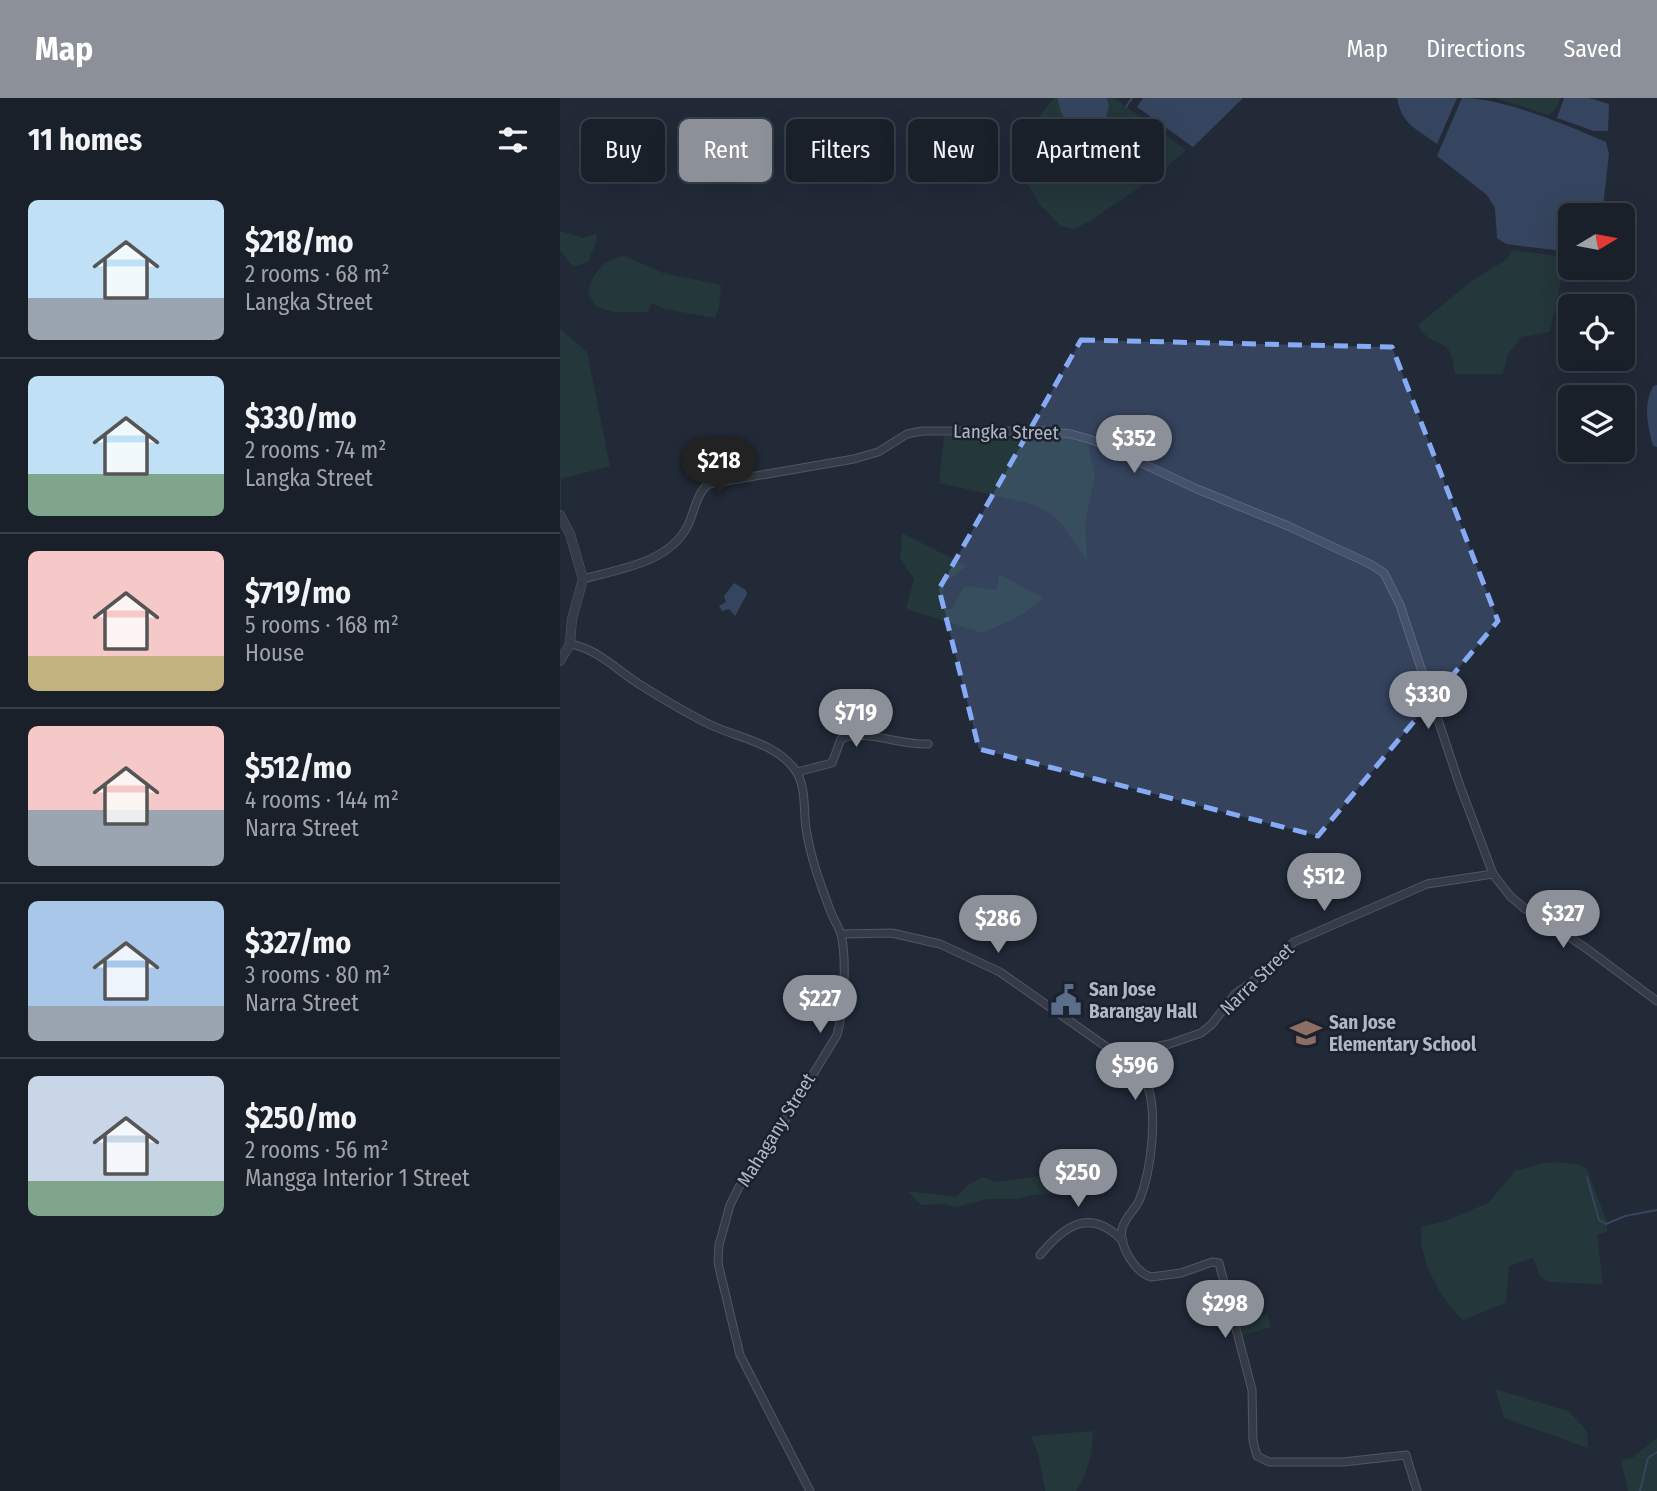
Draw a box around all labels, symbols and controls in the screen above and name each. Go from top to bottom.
text: Map [35,29,93,69]
text: Map [1347,35,1388,63]
text: Directions [1426,35,1525,63]
text: Saved [1563,35,1622,63]
chip: Buy [581,119,665,182]
chip: Rent [679,119,772,182]
chip: Filters [786,119,894,182]
chip: New [908,119,998,182]
chip: Apartment [1012,119,1164,182]
icon: filters [494,121,532,159]
text: 11 homes [28,122,142,158]
north arrow [1558,203,1634,280]
map controls [1558,203,1635,462]
text: $218/mo [245,224,354,260]
icon: home [84,228,168,312]
text: 2 rooms · 68 m² [245,260,390,288]
text: Langka Street [245,288,373,316]
button: locate [1558,294,1635,371]
button: layers [1558,385,1635,462]
text: $330/mo [245,400,357,436]
icon: home [84,404,168,488]
pin: $352 [1093,416,1175,475]
street label: Langka Street [953,420,1060,444]
text: $352 [1112,424,1156,452]
text: 2 rooms · 74 m² [245,436,386,464]
pin: $218 [678,438,760,497]
text: $218 [697,446,741,474]
text: Langka Street [245,464,373,492]
text: $719/mo [245,575,351,611]
icon: home [84,579,168,663]
text: 5 rooms · 168 m² [245,611,399,639]
text: House [245,639,304,667]
pin: $330 [1387,672,1469,731]
text: $330 [1405,680,1451,708]
pin: $719 [815,690,897,749]
text: $719 [835,698,877,726]
text: $512/mo [245,750,352,786]
icon: home [84,754,168,838]
text: 4 rooms · 144 m² [245,786,399,814]
text: Narra Street [245,814,359,842]
pin: $512 [1283,854,1365,913]
text: $512 [1303,862,1345,890]
pin: $327 [1522,890,1604,950]
pin: $286 [957,896,1039,955]
text: $327 [1542,899,1584,927]
text: $286 [975,904,1021,932]
text: $327/mo [245,925,351,961]
icon: home [84,929,168,1013]
street label: Narra Street [1215,938,1299,1020]
text: 3 rooms · 80 m² [245,961,390,989]
pin: $227 [779,976,861,1035]
place label: San Jose Barangay Hall [1089,978,1198,1023]
public building icon: San Jose Barangay Hall [1049,983,1083,1017]
text: $227 [799,984,841,1012]
text: Narra Street [245,989,359,1017]
place label: San Jose Elementary School [1329,1011,1477,1056]
school or university icon: San Jose Elementary School [1289,1016,1323,1050]
pin: $596 [1094,1042,1176,1102]
text: $596 [1112,1051,1158,1079]
street label: Mahagany Street [732,1068,820,1191]
text: $250/mo [245,1100,357,1136]
icon: home [84,1104,168,1188]
text: 2 rooms · 56 m² [245,1136,389,1164]
pin: $250 [1037,1150,1119,1209]
text: $250 [1055,1158,1101,1186]
text: Mangga Interior 1 Street [245,1164,470,1192]
pin: $298 [1184,1280,1266,1340]
text: $298 [1202,1289,1248,1317]

